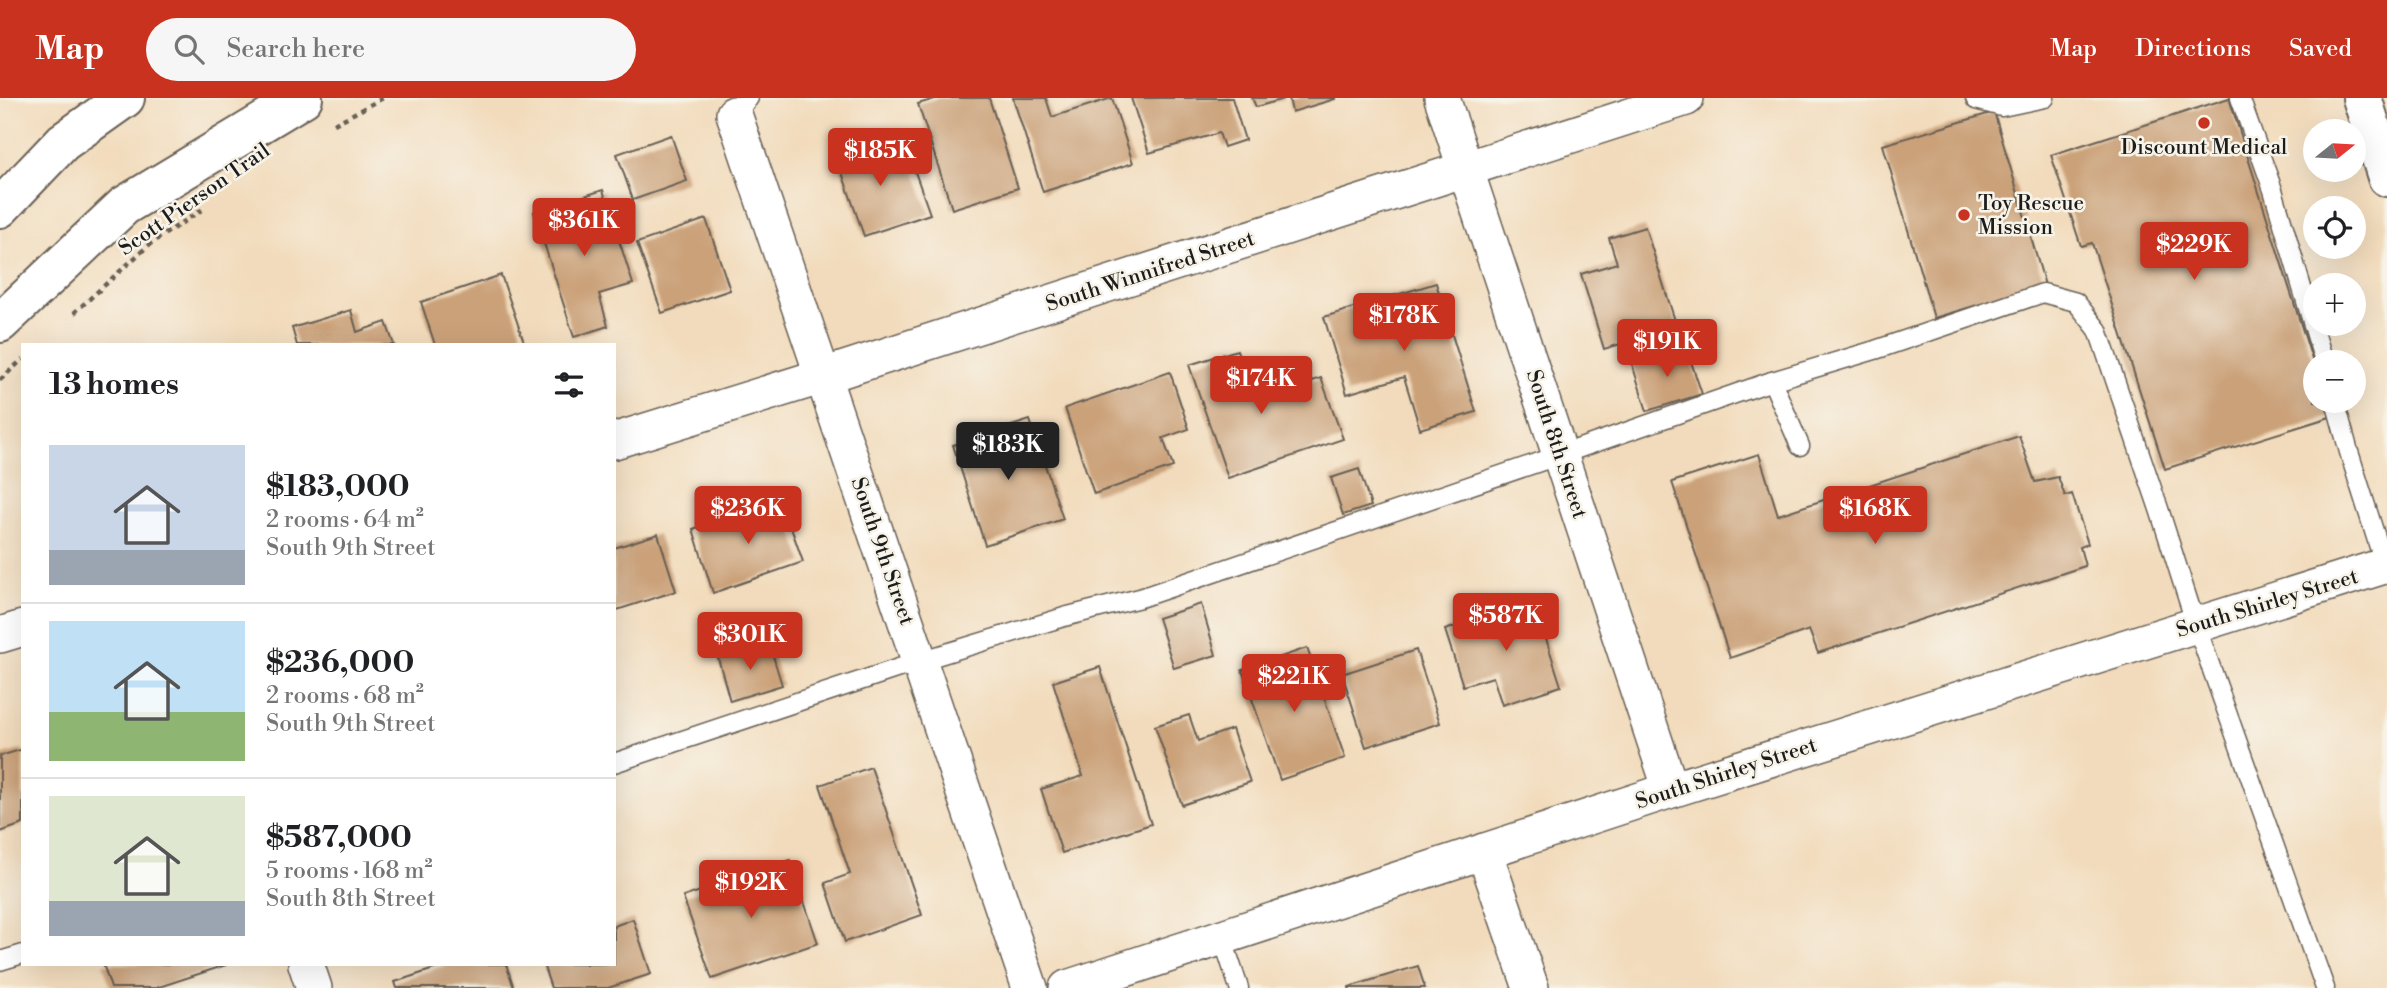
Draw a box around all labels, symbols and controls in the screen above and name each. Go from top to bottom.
search box [146,18,636,81]
text: Map [35,29,104,70]
icon: search [170,30,208,68]
text: Search here [226,33,365,65]
text: Map [2050,34,2097,64]
text: Directions [2135,34,2251,64]
text: Saved [2289,34,2352,64]
marker: Discount Medical [2196,115,2212,131]
north arrow [2303,119,2366,182]
map controls [2303,119,2366,413]
pin: $185K [831,129,929,188]
place label: Discount Medical [2121,135,2287,161]
text: $185K [844,137,916,165]
street label: Scott Pierson Trail [114,138,275,262]
place label: Toy Rescue Mission [1978,191,2084,241]
button: locate [2303,196,2366,259]
pin: $361K [535,198,633,258]
text: $361K [548,207,620,235]
marker: Toy Rescue Mission [1956,207,1972,223]
pin: $229K [2145,222,2243,282]
street label: South Winnifred Street [1043,226,1258,318]
text: $229K [2156,231,2232,259]
button: + [2303,273,2366,336]
pin: $178K [1355,294,1453,353]
text: $178K [1369,302,1439,330]
pin: $191K [1618,320,1716,379]
text: $191K [1633,328,1701,356]
button: − [2303,350,2366,413]
pin: $174K [1212,356,1310,416]
text: $174K [1226,365,1296,393]
text: 13 homes [49,366,179,404]
icon: filters [550,366,588,404]
street label: South 8th Street [1520,367,1593,522]
pin: $183K [959,422,1057,482]
text: $183K [972,431,1044,459]
text: $183,000 [266,468,410,506]
icon: home [105,473,189,557]
street label: South 9th Street [845,474,920,629]
pin: $236K [699,486,797,546]
pin: $168K [1826,486,1924,546]
text: $236K [710,495,786,523]
text: $168K [1839,495,1911,523]
text: 2 rooms · 64 m² [266,506,424,534]
text: South 9th Street [266,534,435,562]
street label: South Shirley Street [2173,564,2362,644]
pin: $587K [1457,594,1555,653]
text: $587K [1469,602,1543,630]
pin: $301K [701,612,799,672]
text: $301K [713,621,787,649]
text: $236,000 [266,644,414,682]
icon: home [105,649,189,733]
pin: $221K [1245,654,1343,714]
text: $221K [1258,663,1330,691]
text: 2 rooms · 68 m² [266,682,424,710]
text: South 9th Street [266,710,435,738]
street label: South Shirley Street [1632,732,1821,816]
text: $587,000 [266,819,412,857]
icon: home [105,824,189,908]
text: 5 rooms · 168 m² [266,857,433,885]
pin: $192K [702,860,800,920]
text: $192K [715,869,787,897]
text: South 8th Street [266,885,436,913]

